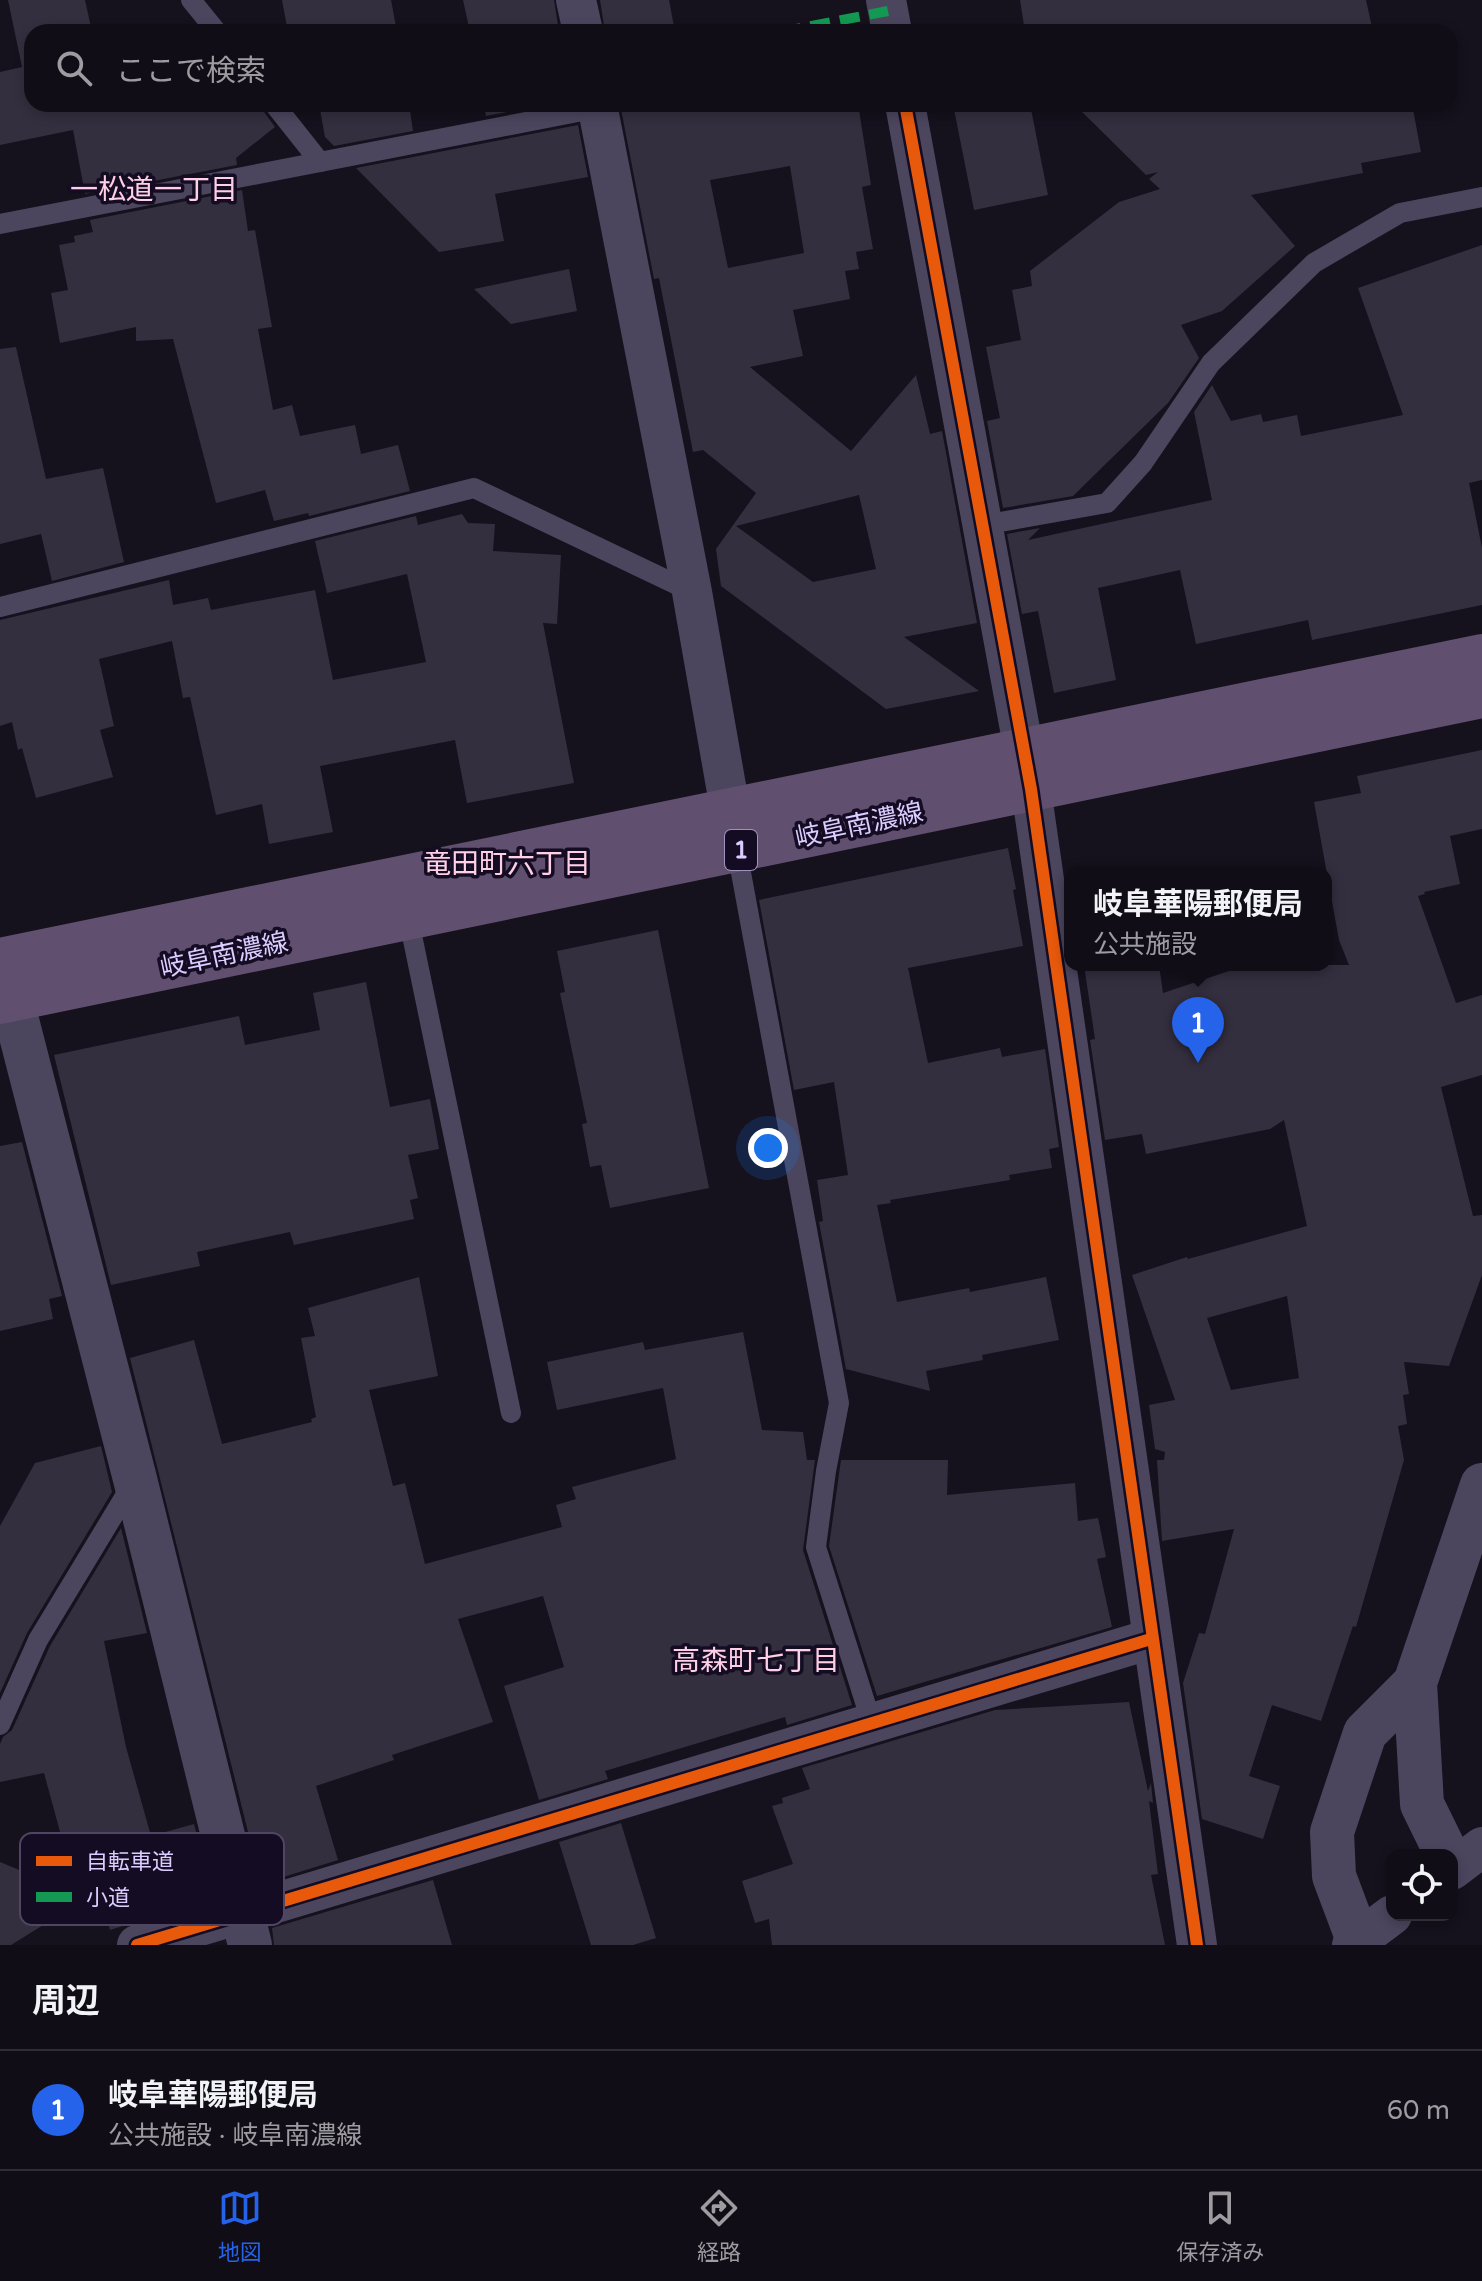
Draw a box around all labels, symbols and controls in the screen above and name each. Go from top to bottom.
search box [24,24,1458,112]
icon: search [52,46,96,90]
text: ここで検索 [116,53,266,90]
district label: 一松道一丁目 [70,173,238,207]
street label: 岐阜南濃線 [792,796,926,854]
road number: 1 [725,830,757,870]
district label: 竜田町六丁目 [423,847,591,881]
popup [1064,867,1332,971]
text: 岐阜華陽郵便局 [1093,886,1303,923]
street label: 岐阜南濃線 [157,926,291,984]
text: 公共施設 [1093,929,1197,960]
pin: 1 [1172,997,1224,1063]
your location [748,1128,788,1168]
district label: 高森町七丁目 [672,1644,840,1678]
legend [20,1833,284,1925]
text: 自転車道 [86,1849,174,1875]
map controls [1386,1849,1458,1921]
button: locate [1386,1849,1458,1921]
text: 小道 [86,1885,130,1911]
text: 周辺 [32,1981,100,2022]
text: 岐阜華陽郵便局 [108,2077,318,2114]
text: 1 [50,2095,66,2126]
text: 60 m [1387,2095,1450,2126]
text: 公共施設 · 岐阜南濃線 [108,2120,362,2151]
tab: 地図 [218,2186,262,2266]
tab: 経路 [697,2186,741,2266]
tab: 保存済み [1176,2186,1264,2266]

